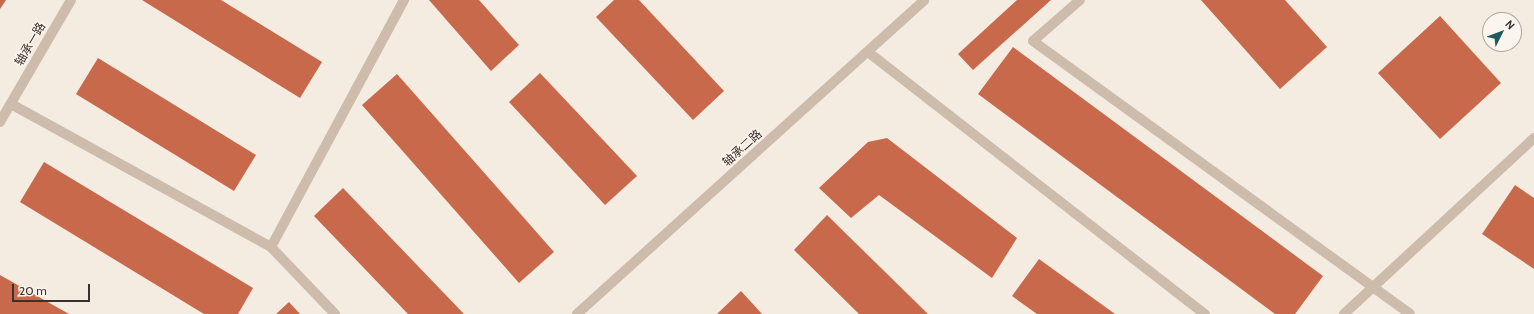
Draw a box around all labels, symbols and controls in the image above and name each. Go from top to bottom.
north arrow [1482,12,1522,52]
text: N [1502,17,1518,32]
street label: 轴承一路 [12,20,48,68]
street label: 轴承二路 [719,127,765,169]
scale bar [14,276,92,302]
text: 20 m [19,283,47,298]

